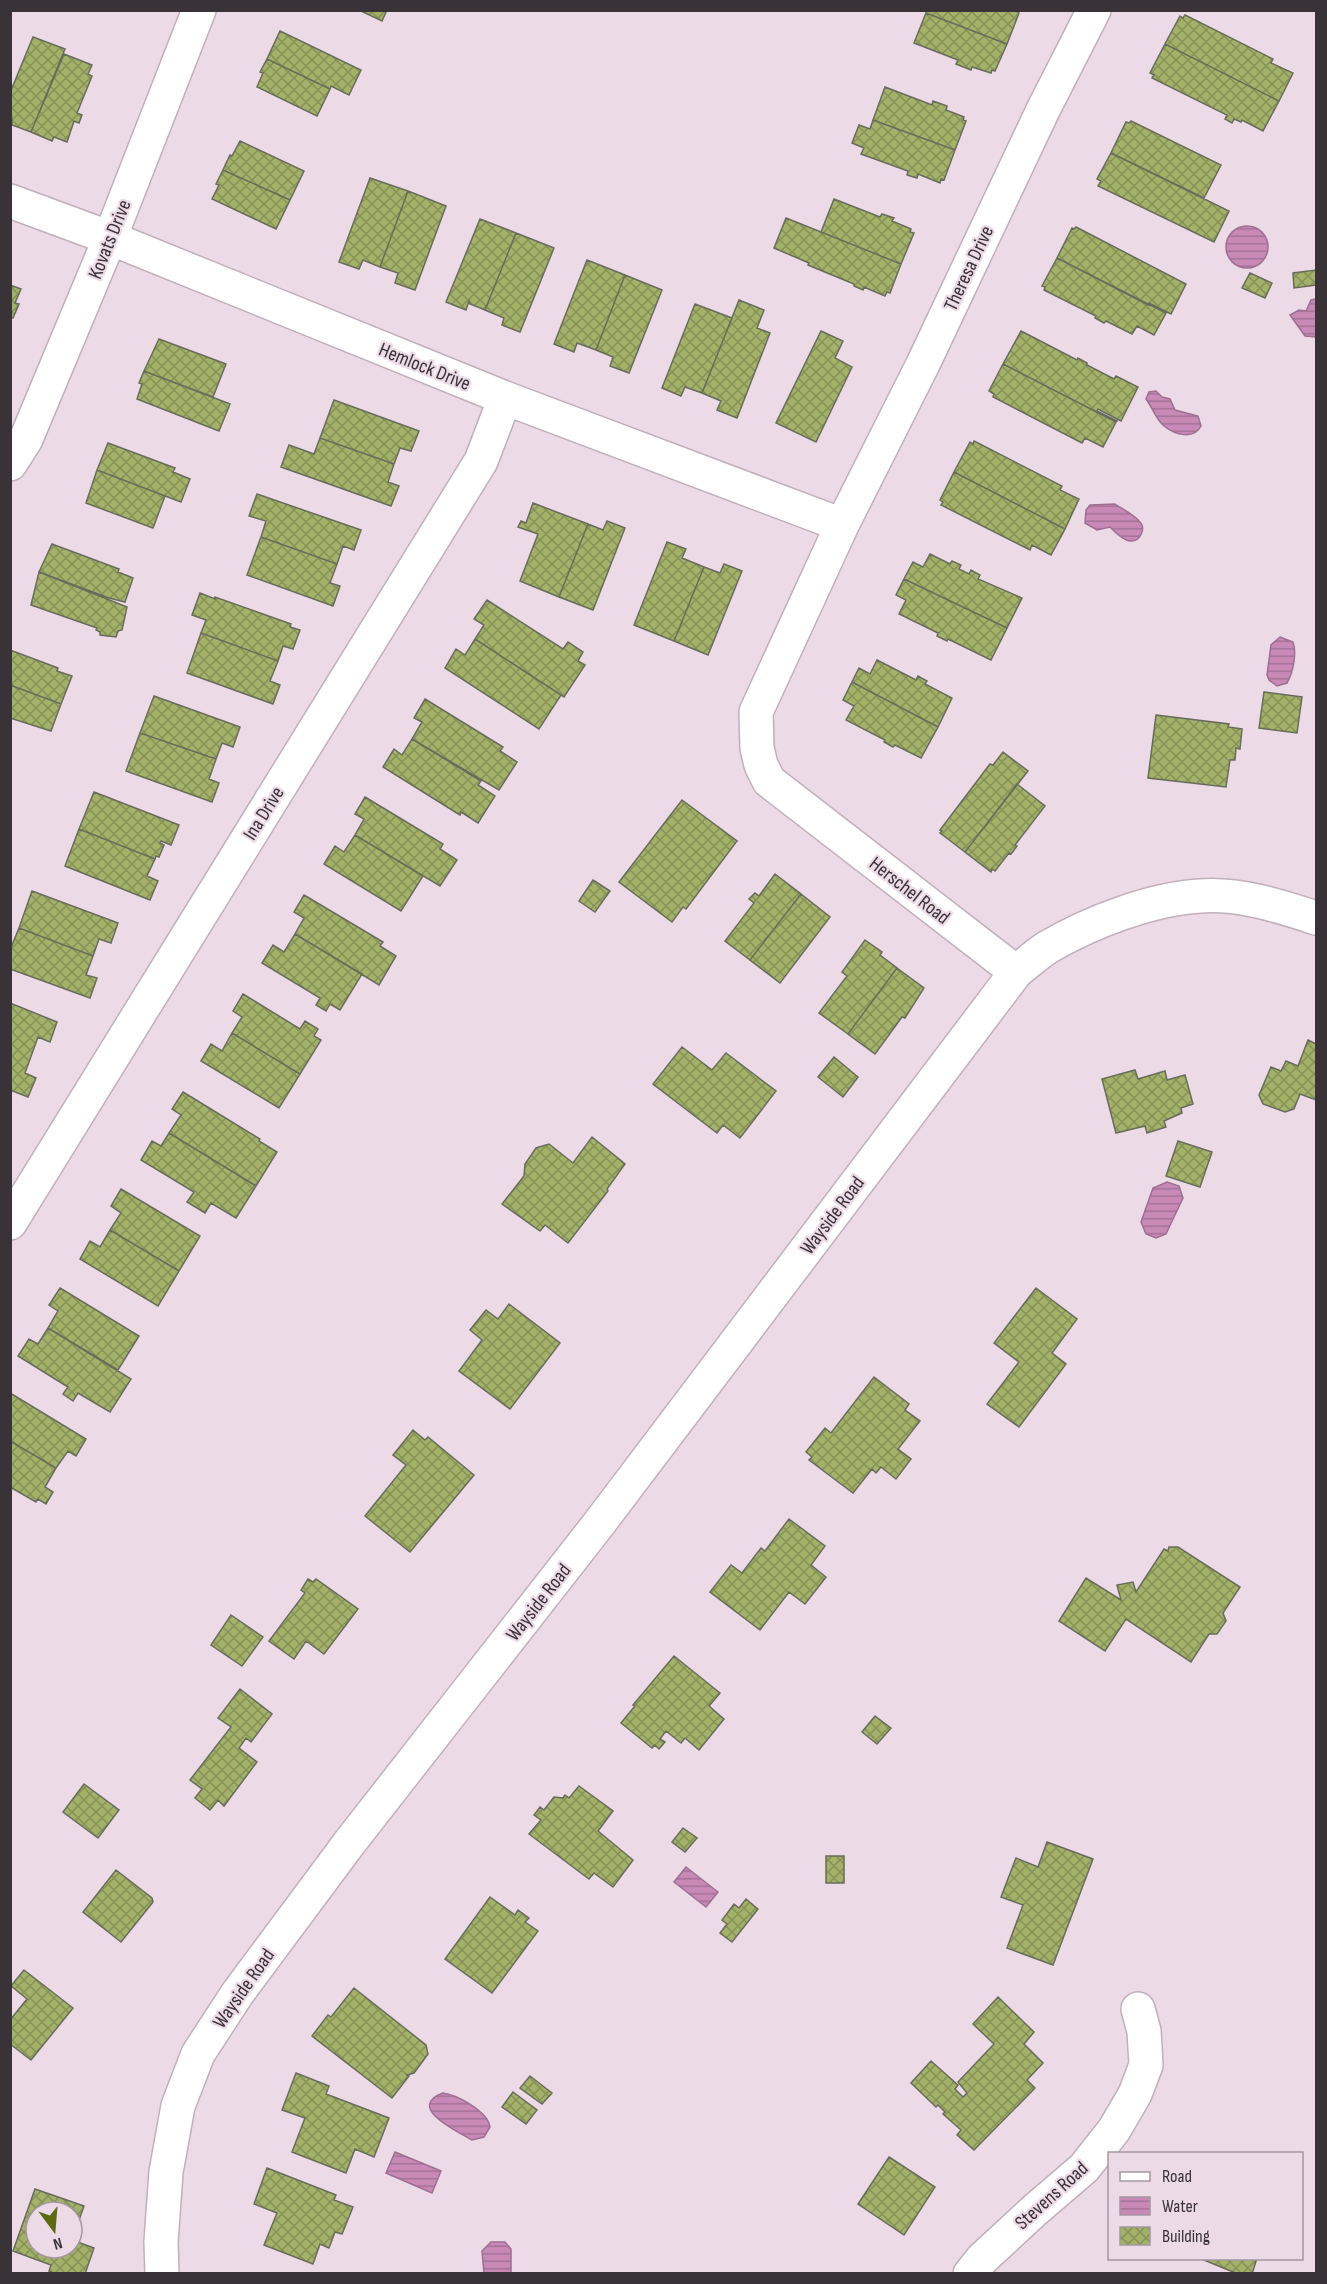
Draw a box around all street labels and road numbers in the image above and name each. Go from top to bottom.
street label: Kovats Drive [83,196,137,282]
street label: Theresa Drive [939,222,999,315]
street label: Hemlock Drive [375,338,474,396]
street label: Ina Drive [238,782,289,845]
street label: Herschel Road [864,852,954,930]
street label: Wayside Road [796,1172,870,1259]
street label: Wayside Road [501,1559,576,1646]
street label: Wayside Road [208,1944,280,2033]
street label: Stevens Road [1010,2157,1093,2235]

